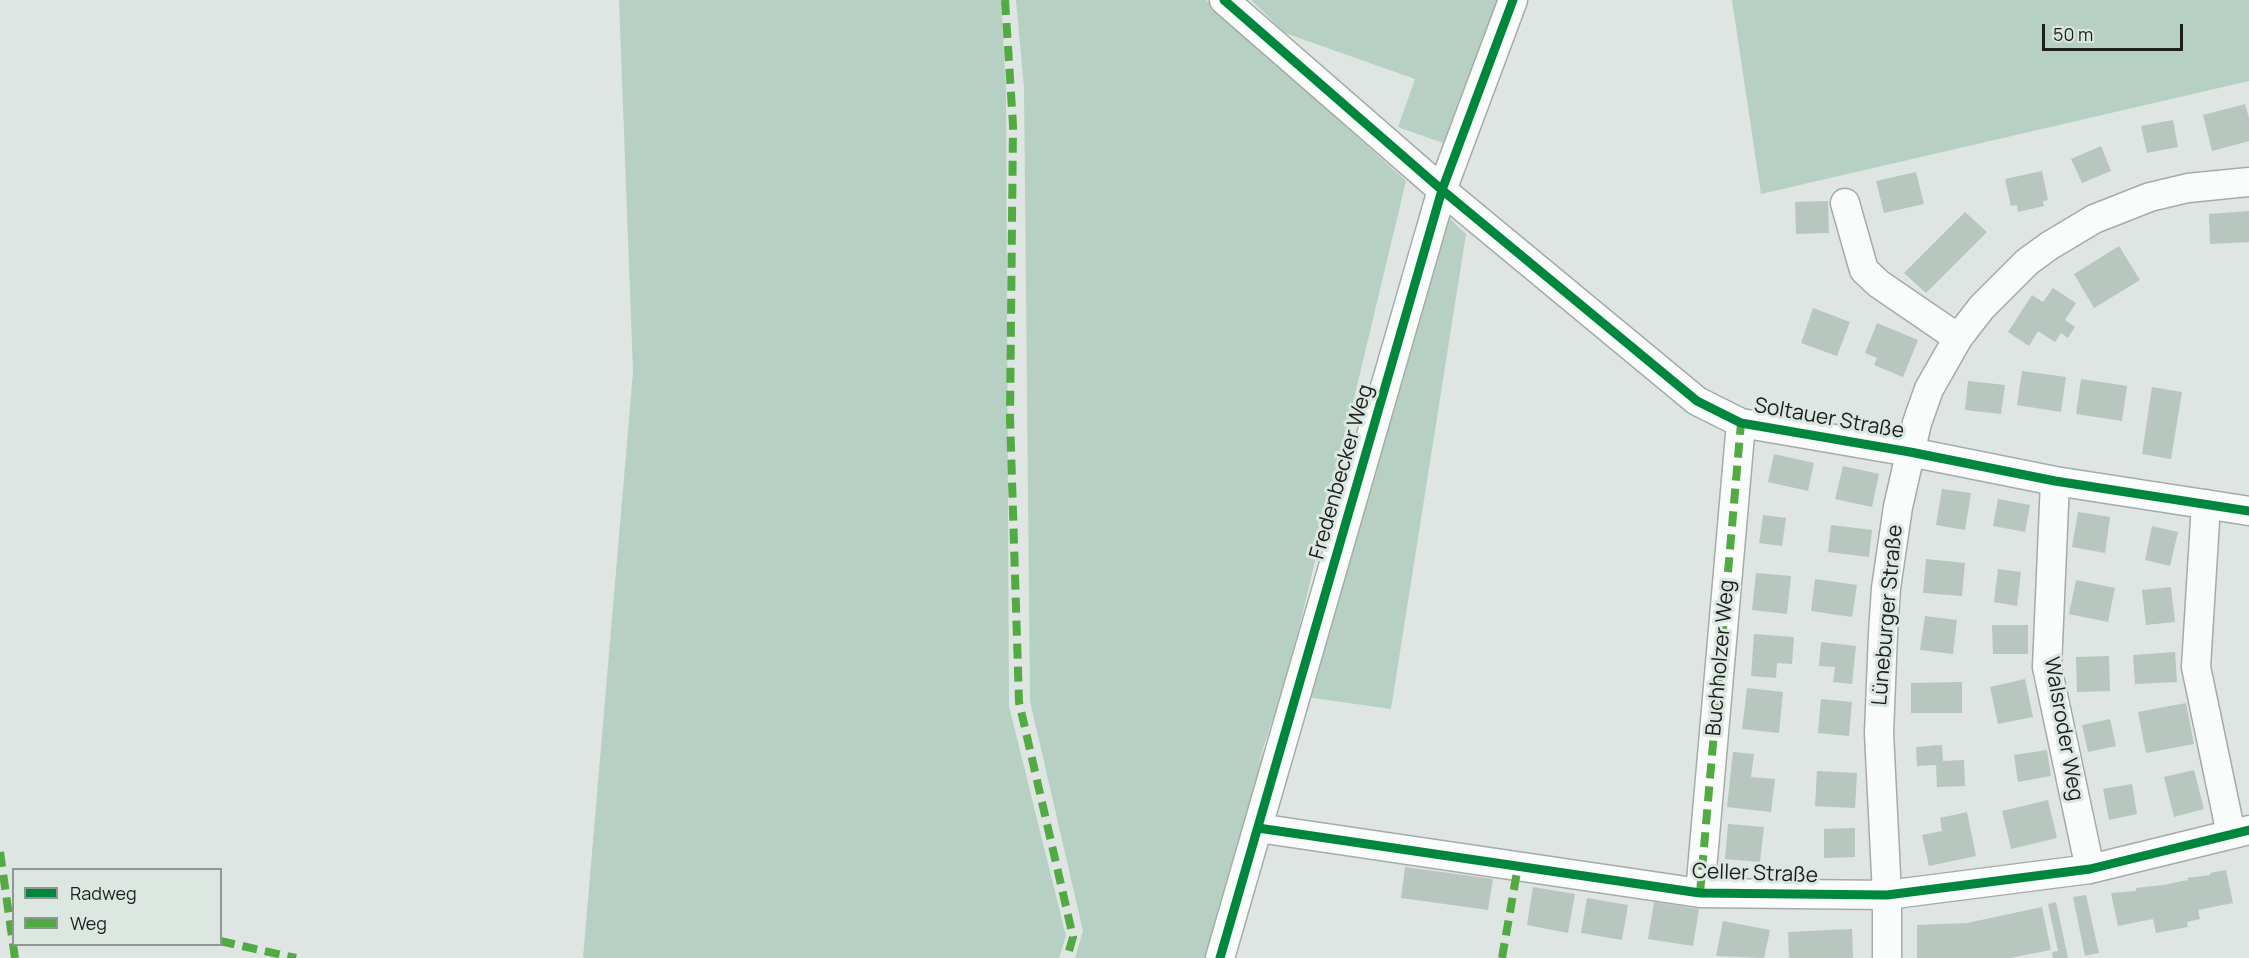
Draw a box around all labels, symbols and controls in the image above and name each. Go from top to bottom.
scale bar [2045,12,2186,50]
text: 50 m [2053,22,2093,46]
street label: Fredenbecker Weg [1305,382,1379,562]
street label: Soltauer Straße [1752,393,1906,445]
street label: Lüneburger Straße [1868,524,1908,706]
street label: Buchholzer Weg [1702,579,1740,737]
street label: Walsroder Weg [2038,655,2088,803]
street label: Celler Straße [1692,859,1818,889]
legend [12,868,222,946]
text: Radweg [70,881,137,905]
text: Weg [70,911,107,935]

